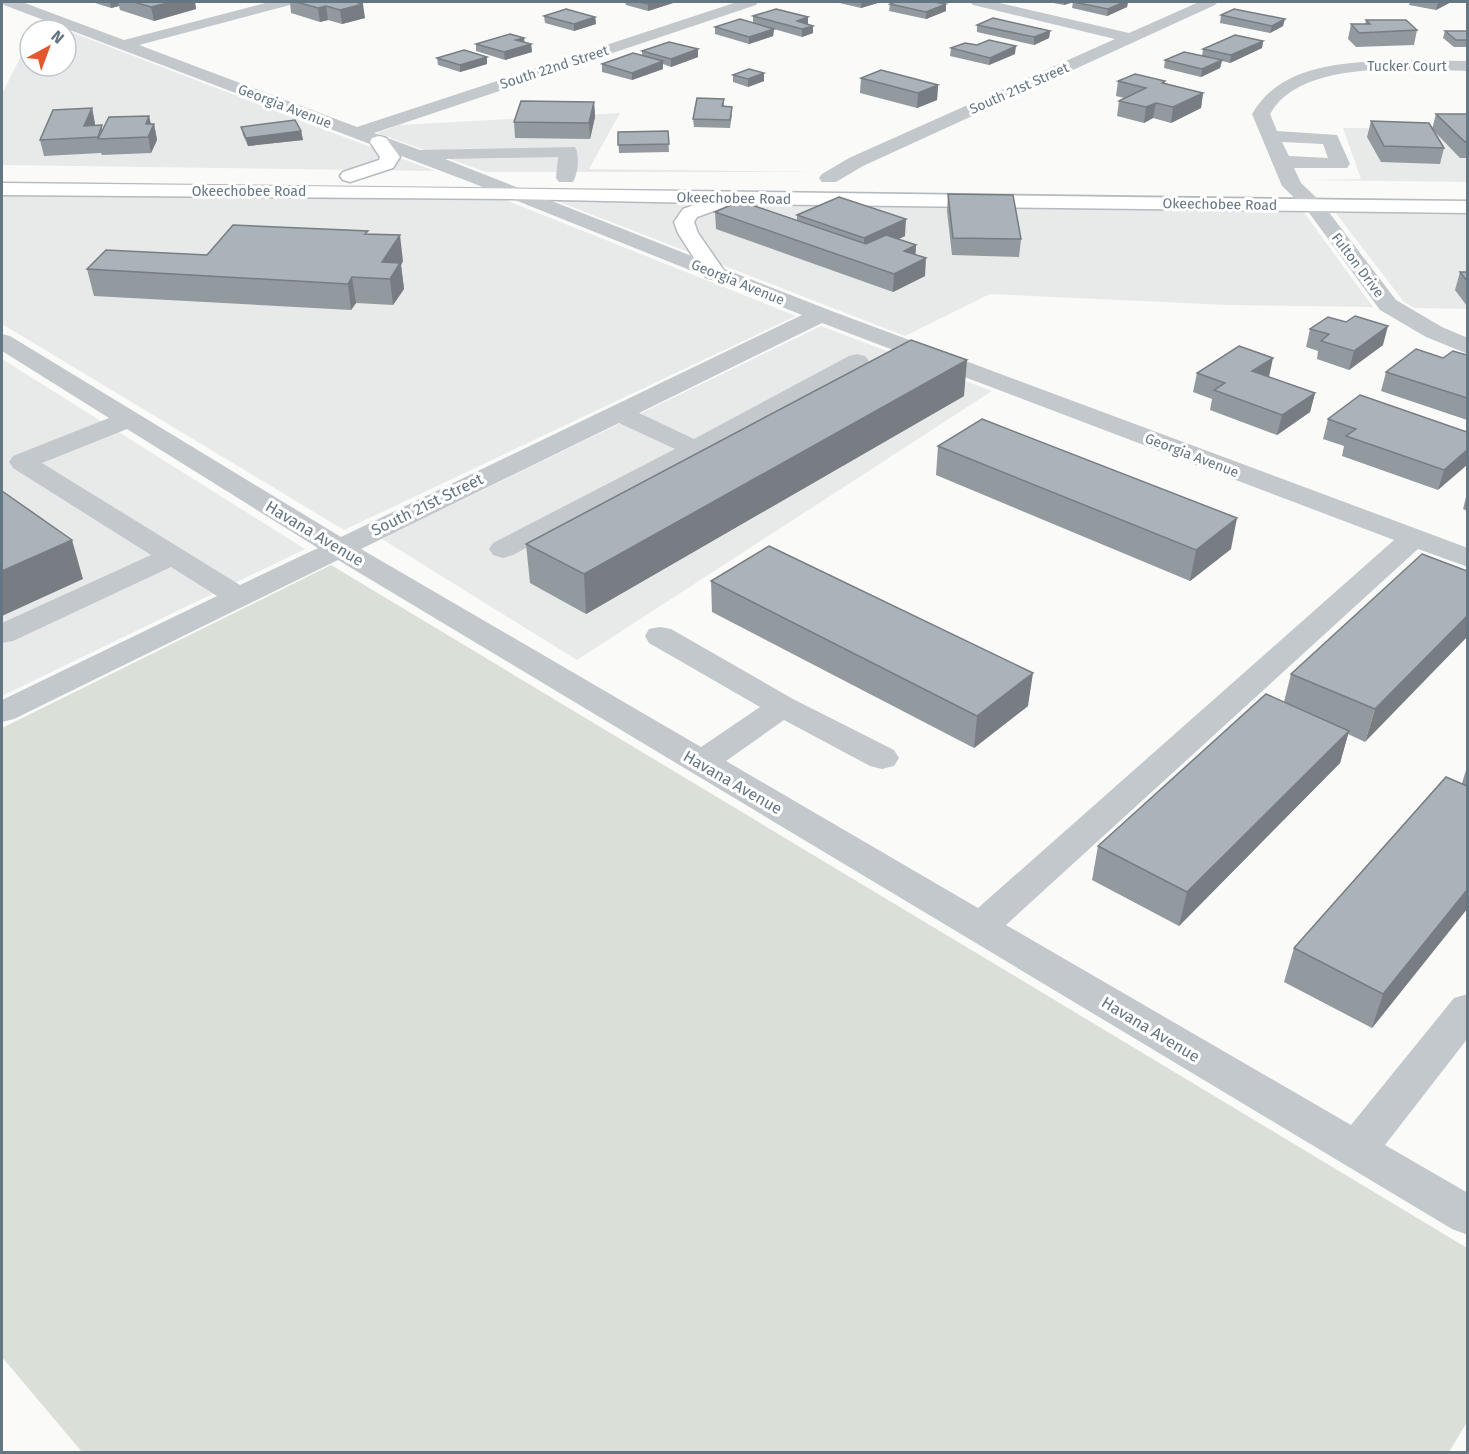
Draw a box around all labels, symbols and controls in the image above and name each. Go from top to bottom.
north arrow [18,18,78,78]
text: N [47,26,68,48]
street label: South 22nd Street [498,42,611,93]
street label: Tucker Court [1367,58,1448,75]
street label: South 21st Street [967,59,1072,118]
street label: Georgia Avenue [236,81,334,132]
street label: Okeechobee Road [192,183,306,200]
street label: Okeechobee Road [677,189,791,208]
street label: Okeechobee Road [1163,195,1277,214]
street label: Fulton Drive [1328,230,1387,301]
street label: Georgia Avenue [689,256,787,309]
street label: Georgia Avenue [1143,430,1241,481]
street label: South 21st Street [368,469,486,540]
street label: Havana Avenue [262,497,367,570]
street label: Havana Avenue [680,746,786,818]
street label: Havana Avenue [1098,993,1203,1066]

